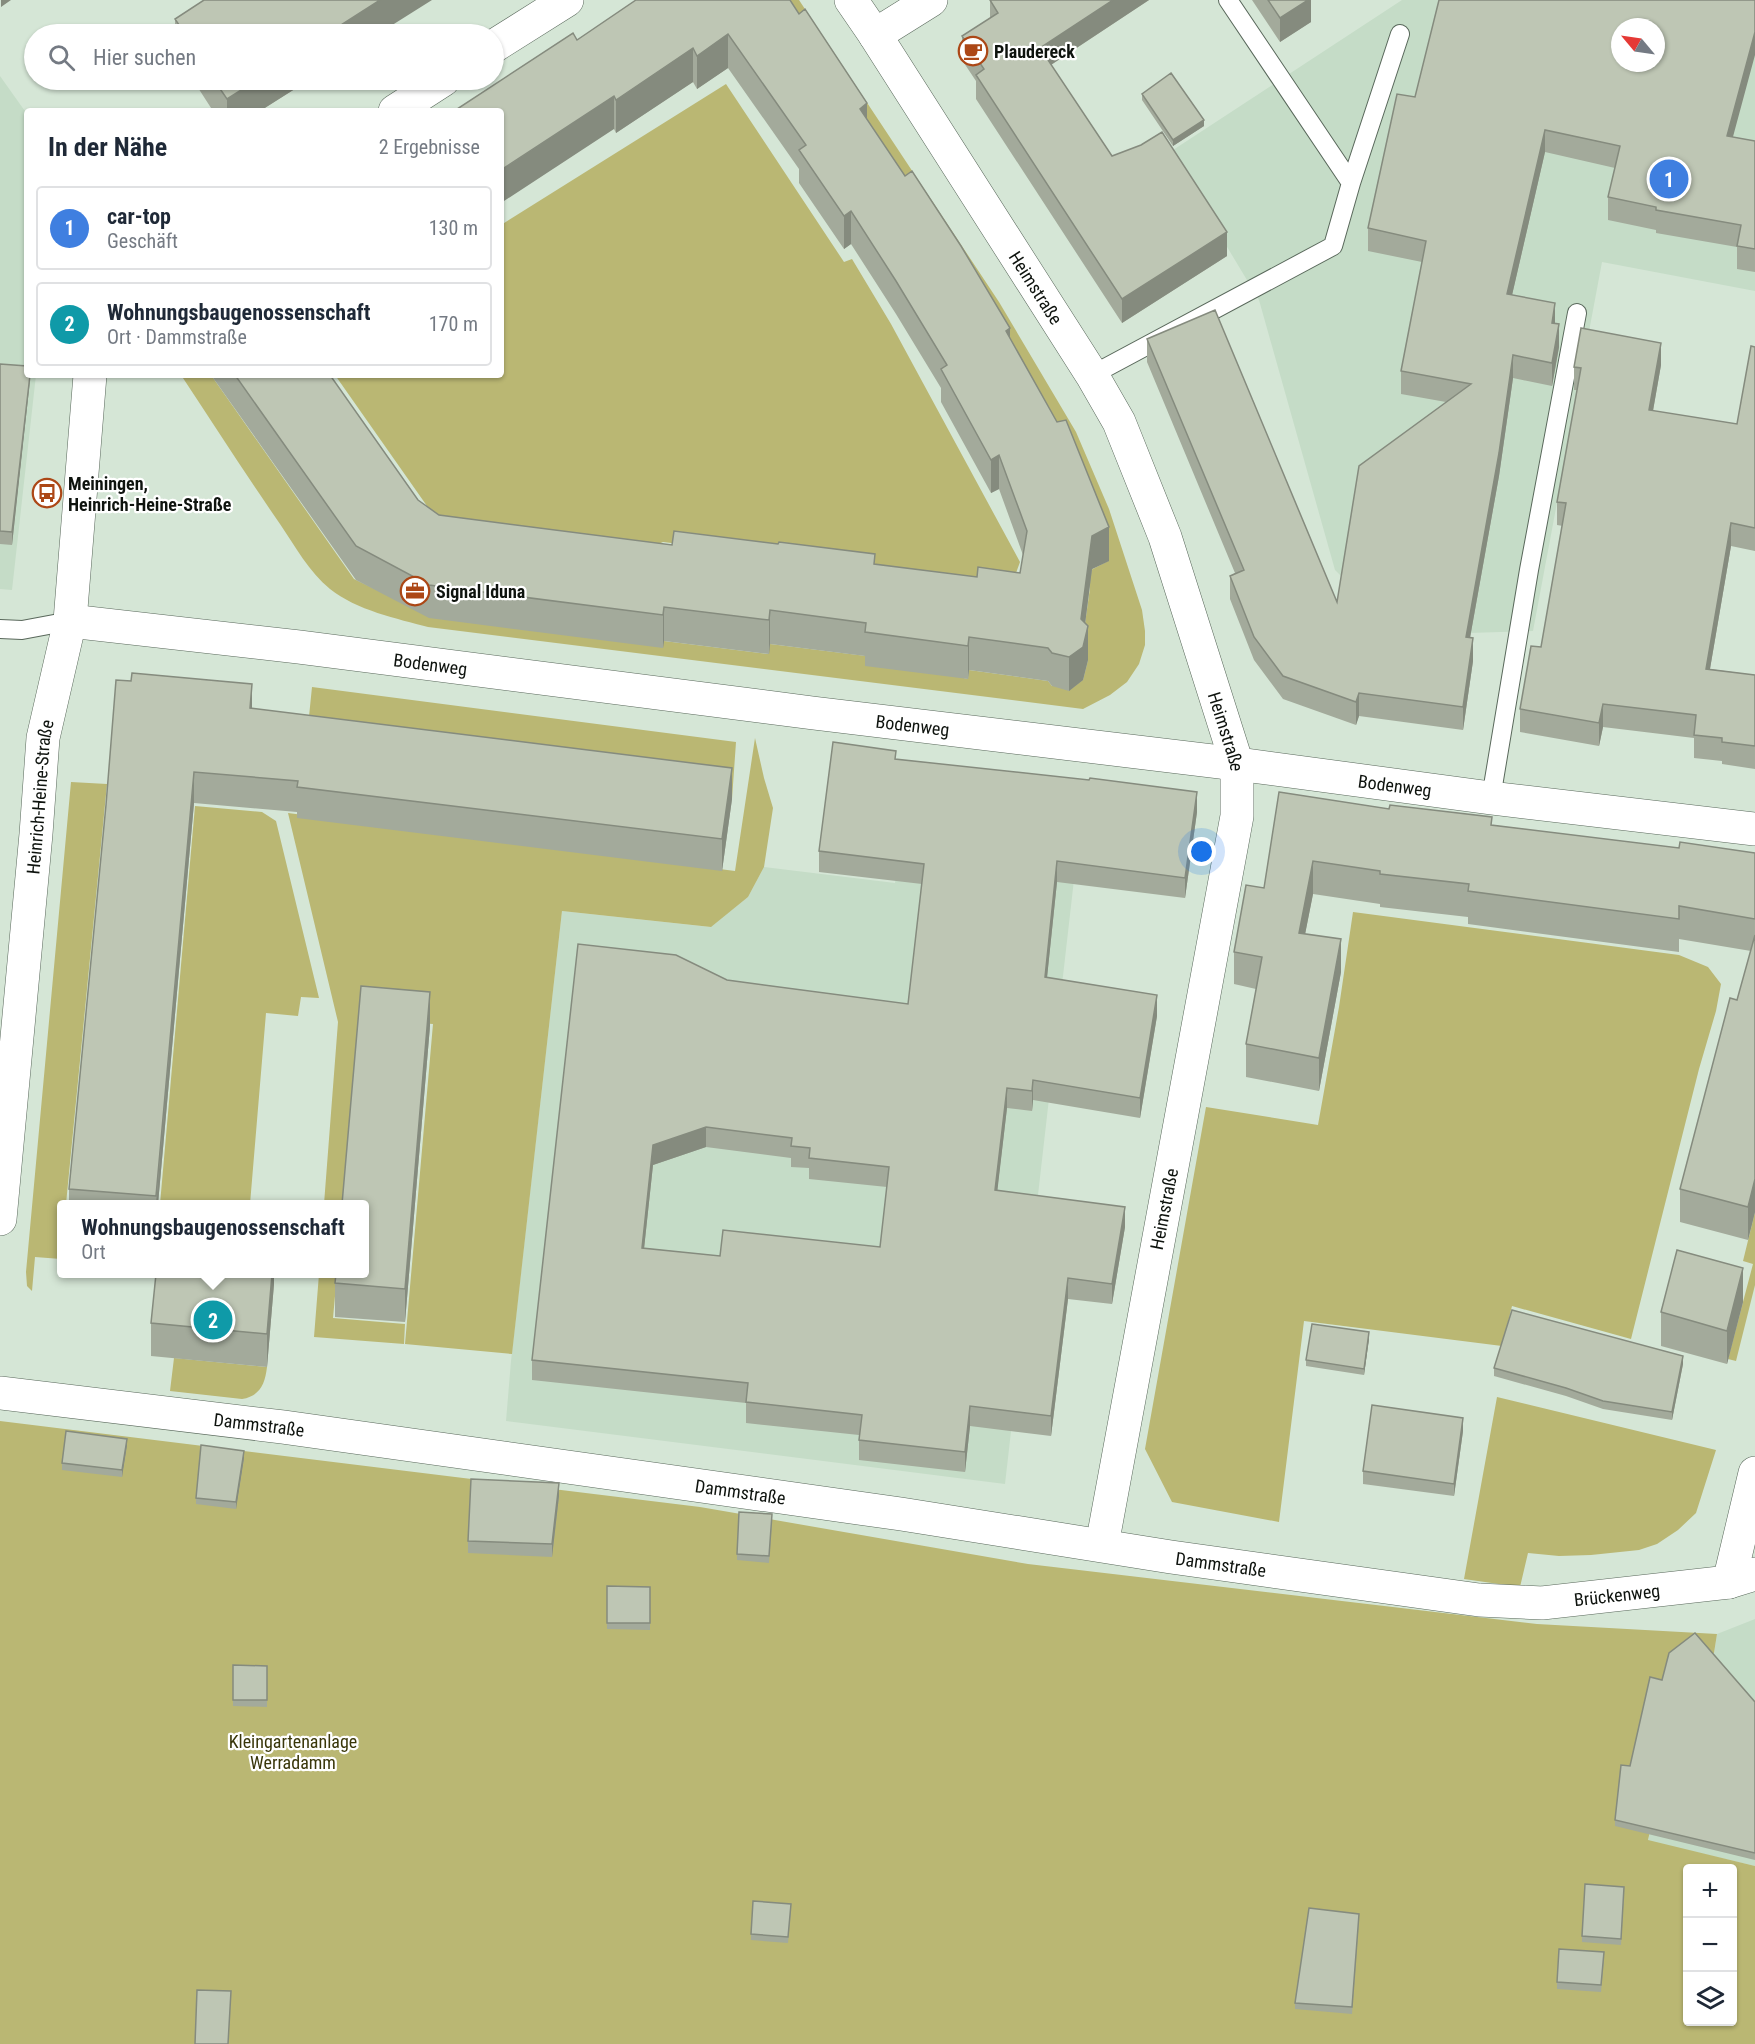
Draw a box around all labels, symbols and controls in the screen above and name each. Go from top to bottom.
north arrow [1611,18,1665,72]
search box [24,24,504,90]
cafe icon: Plaudereck [957,35,989,67]
icon: search [45,41,78,74]
place label: Plaudereck [994,41,1075,62]
text: Hier suchen [93,45,196,70]
text: In der Nähe [48,132,167,162]
text: 2 Ergebnisse [379,135,480,159]
pin: 1 [1650,156,1688,201]
text: car-top [107,204,171,229]
text: 1 [64,216,75,240]
text: 130 m [429,216,478,240]
text: Geschäft [107,229,178,253]
street label: Heimstraße [1005,247,1067,328]
text: Wohnungsbaugenossenschaft [107,300,371,325]
text: 2 [64,312,75,336]
text: 170 m [429,312,478,336]
text: Ort · Dammstraße [107,325,247,349]
place label: Meiningen, Heinrich-Heine-Straße [68,473,232,515]
bus stop icon: Meiningen, Heinrich-Heine-Straße [31,477,63,509]
office icon: Signal Iduna [399,575,431,607]
place label: Signal Iduna [436,581,525,602]
street label: Bodenweg [392,649,468,679]
street label: Heimstraße [1204,689,1248,771]
street label: Bodenweg [875,710,951,740]
street label: Heinrich-Heine-Straße [22,717,57,875]
street label: Bodenweg [1357,770,1433,800]
your location [1187,837,1216,866]
street label: Heimstraße [1146,1167,1182,1251]
popup [57,1200,369,1278]
text: Wohnungsbaugenossenschaft [81,1215,345,1240]
text: Ort [81,1240,106,1264]
pin: 2 [194,1298,232,1342]
street label: Dammstraße [213,1408,306,1440]
street label: Dammstraße [694,1475,787,1508]
street label: Dammstraße [1174,1547,1268,1581]
street label: Brückenweg [1573,1579,1661,1610]
park label: Kleingartenanlage Werradamm [229,1731,357,1773]
map controls [1683,1864,1737,2026]
button: + [1683,1864,1737,1918]
button: − [1683,1918,1737,1972]
button: layers [1683,1972,1737,2026]

